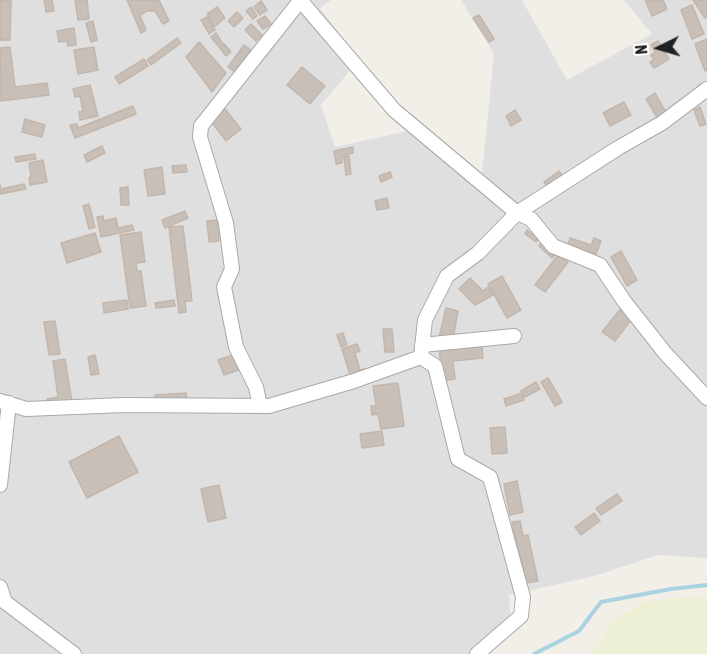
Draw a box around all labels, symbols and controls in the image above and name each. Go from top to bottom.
north arrow [629,18,689,78]
text: N [632,44,650,55]

